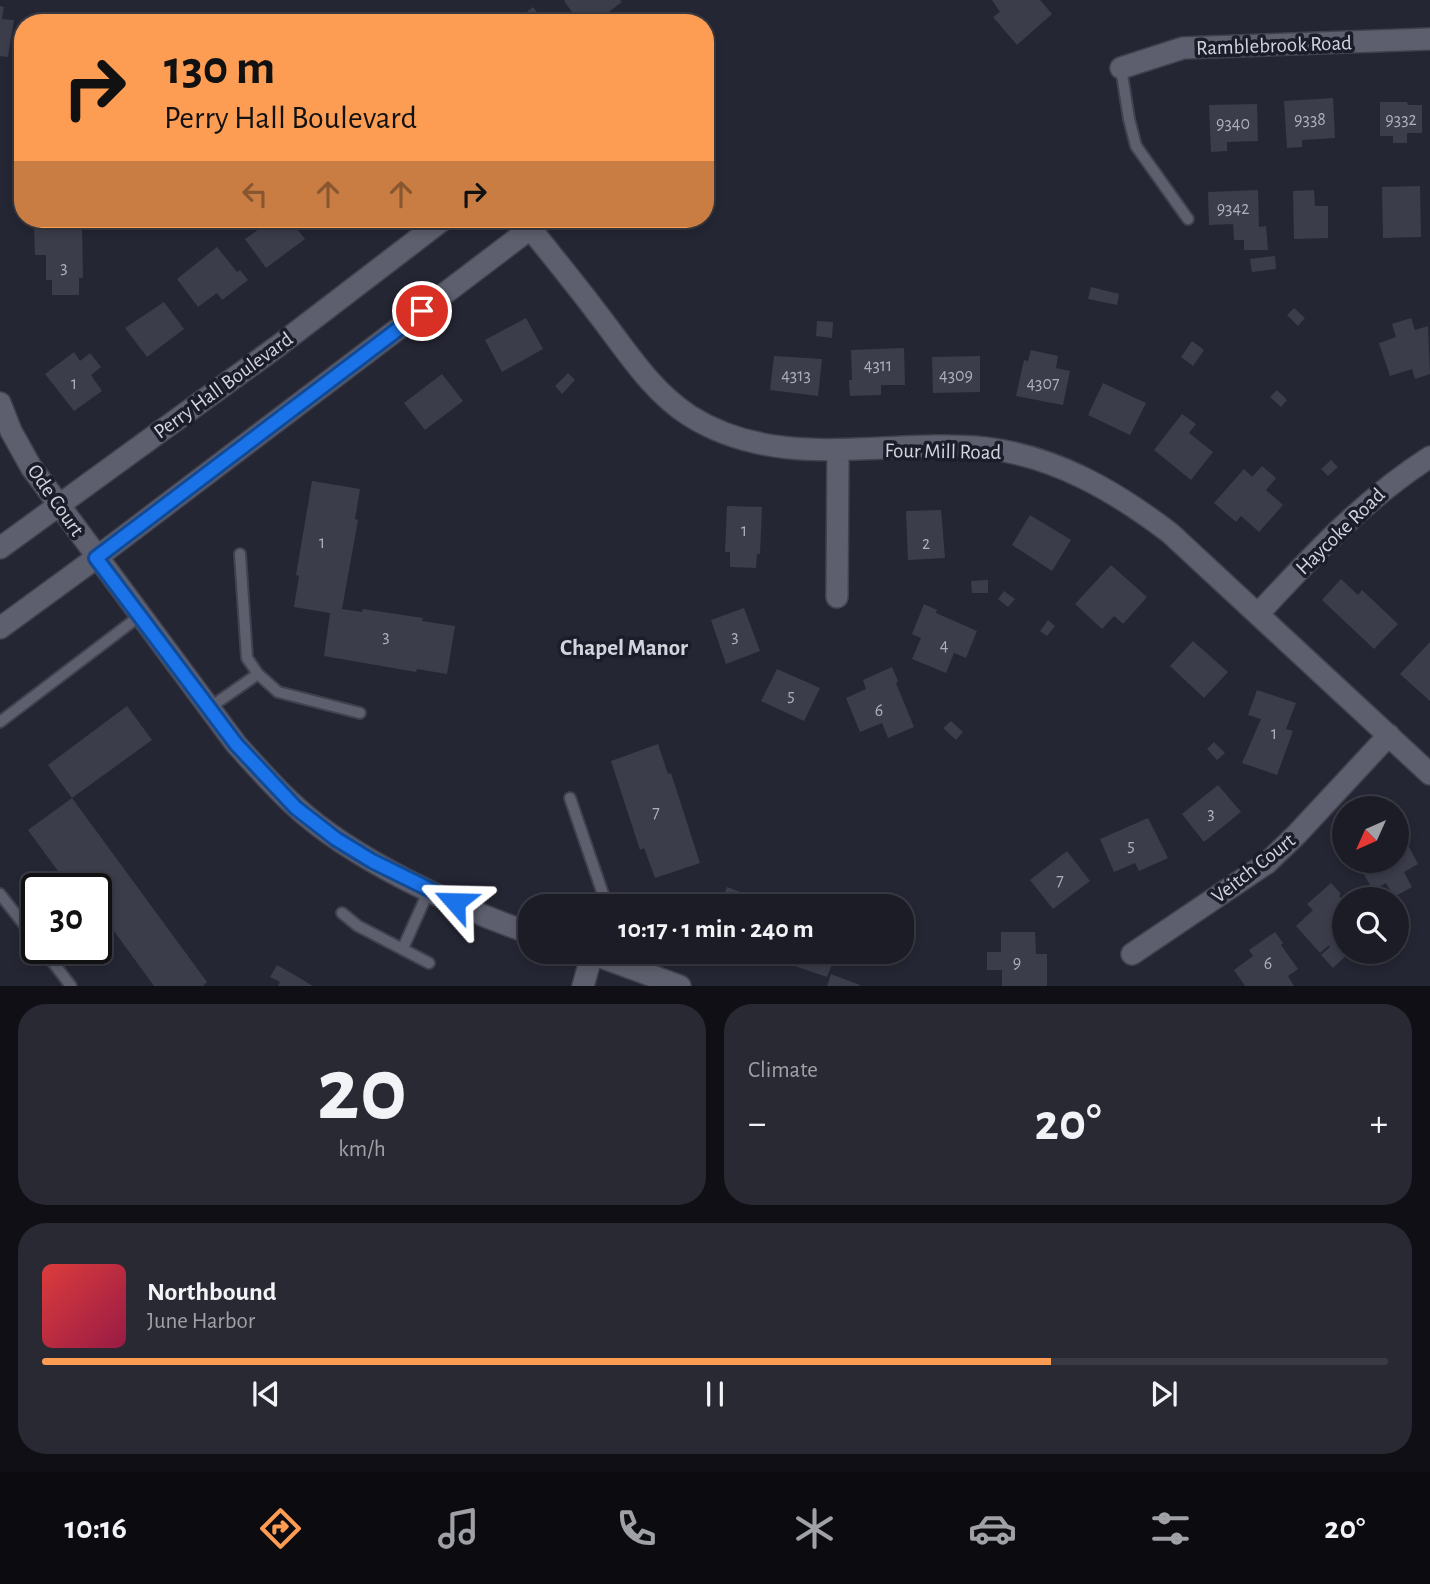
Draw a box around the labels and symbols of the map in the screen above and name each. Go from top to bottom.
street label: Ramblebrook Road [1196,32,1352,59]
house number: 9338 [1294,111,1326,129]
house number: 9332 [1385,111,1417,129]
house number: 9340 [1216,115,1250,133]
house number: 9342 [1217,200,1249,218]
house number: 3 [60,259,68,277]
pin [392,281,452,341]
street label: Perry Hall Boulevard [150,328,297,443]
house number: 4311 [864,357,892,375]
house number: 4313 [781,367,811,385]
house number: 4309 [939,367,973,385]
house number: 1 [71,375,77,393]
house number: 4307 [1026,375,1060,393]
street label: Four Mill Road [884,440,1002,463]
street label: Ode Court [23,461,88,540]
street label: Haycoke Road [1292,484,1389,579]
house number: 1 [741,522,747,540]
house number: 1 [319,534,325,552]
house number: 2 [922,535,930,553]
house number: 3 [382,628,390,646]
house number: 3 [731,628,739,646]
district label: Chapel Manor [560,637,688,660]
house number: 4 [940,637,949,655]
house number: 5 [787,687,795,705]
house number: 6 [875,702,883,720]
house number: 1 [1271,725,1277,743]
north arrow [1332,796,1409,873]
house number: 7 [652,804,660,822]
house number: 3 [1207,805,1215,823]
street label: Veitch Court [1208,829,1299,907]
house number: 5 [1127,837,1135,855]
position arrow [418,865,492,939]
house number: 7 [1056,872,1064,890]
speed limit sign: 30 [21,873,112,964]
house number: 9 [1013,954,1021,972]
house number: 6 [1264,955,1272,973]

